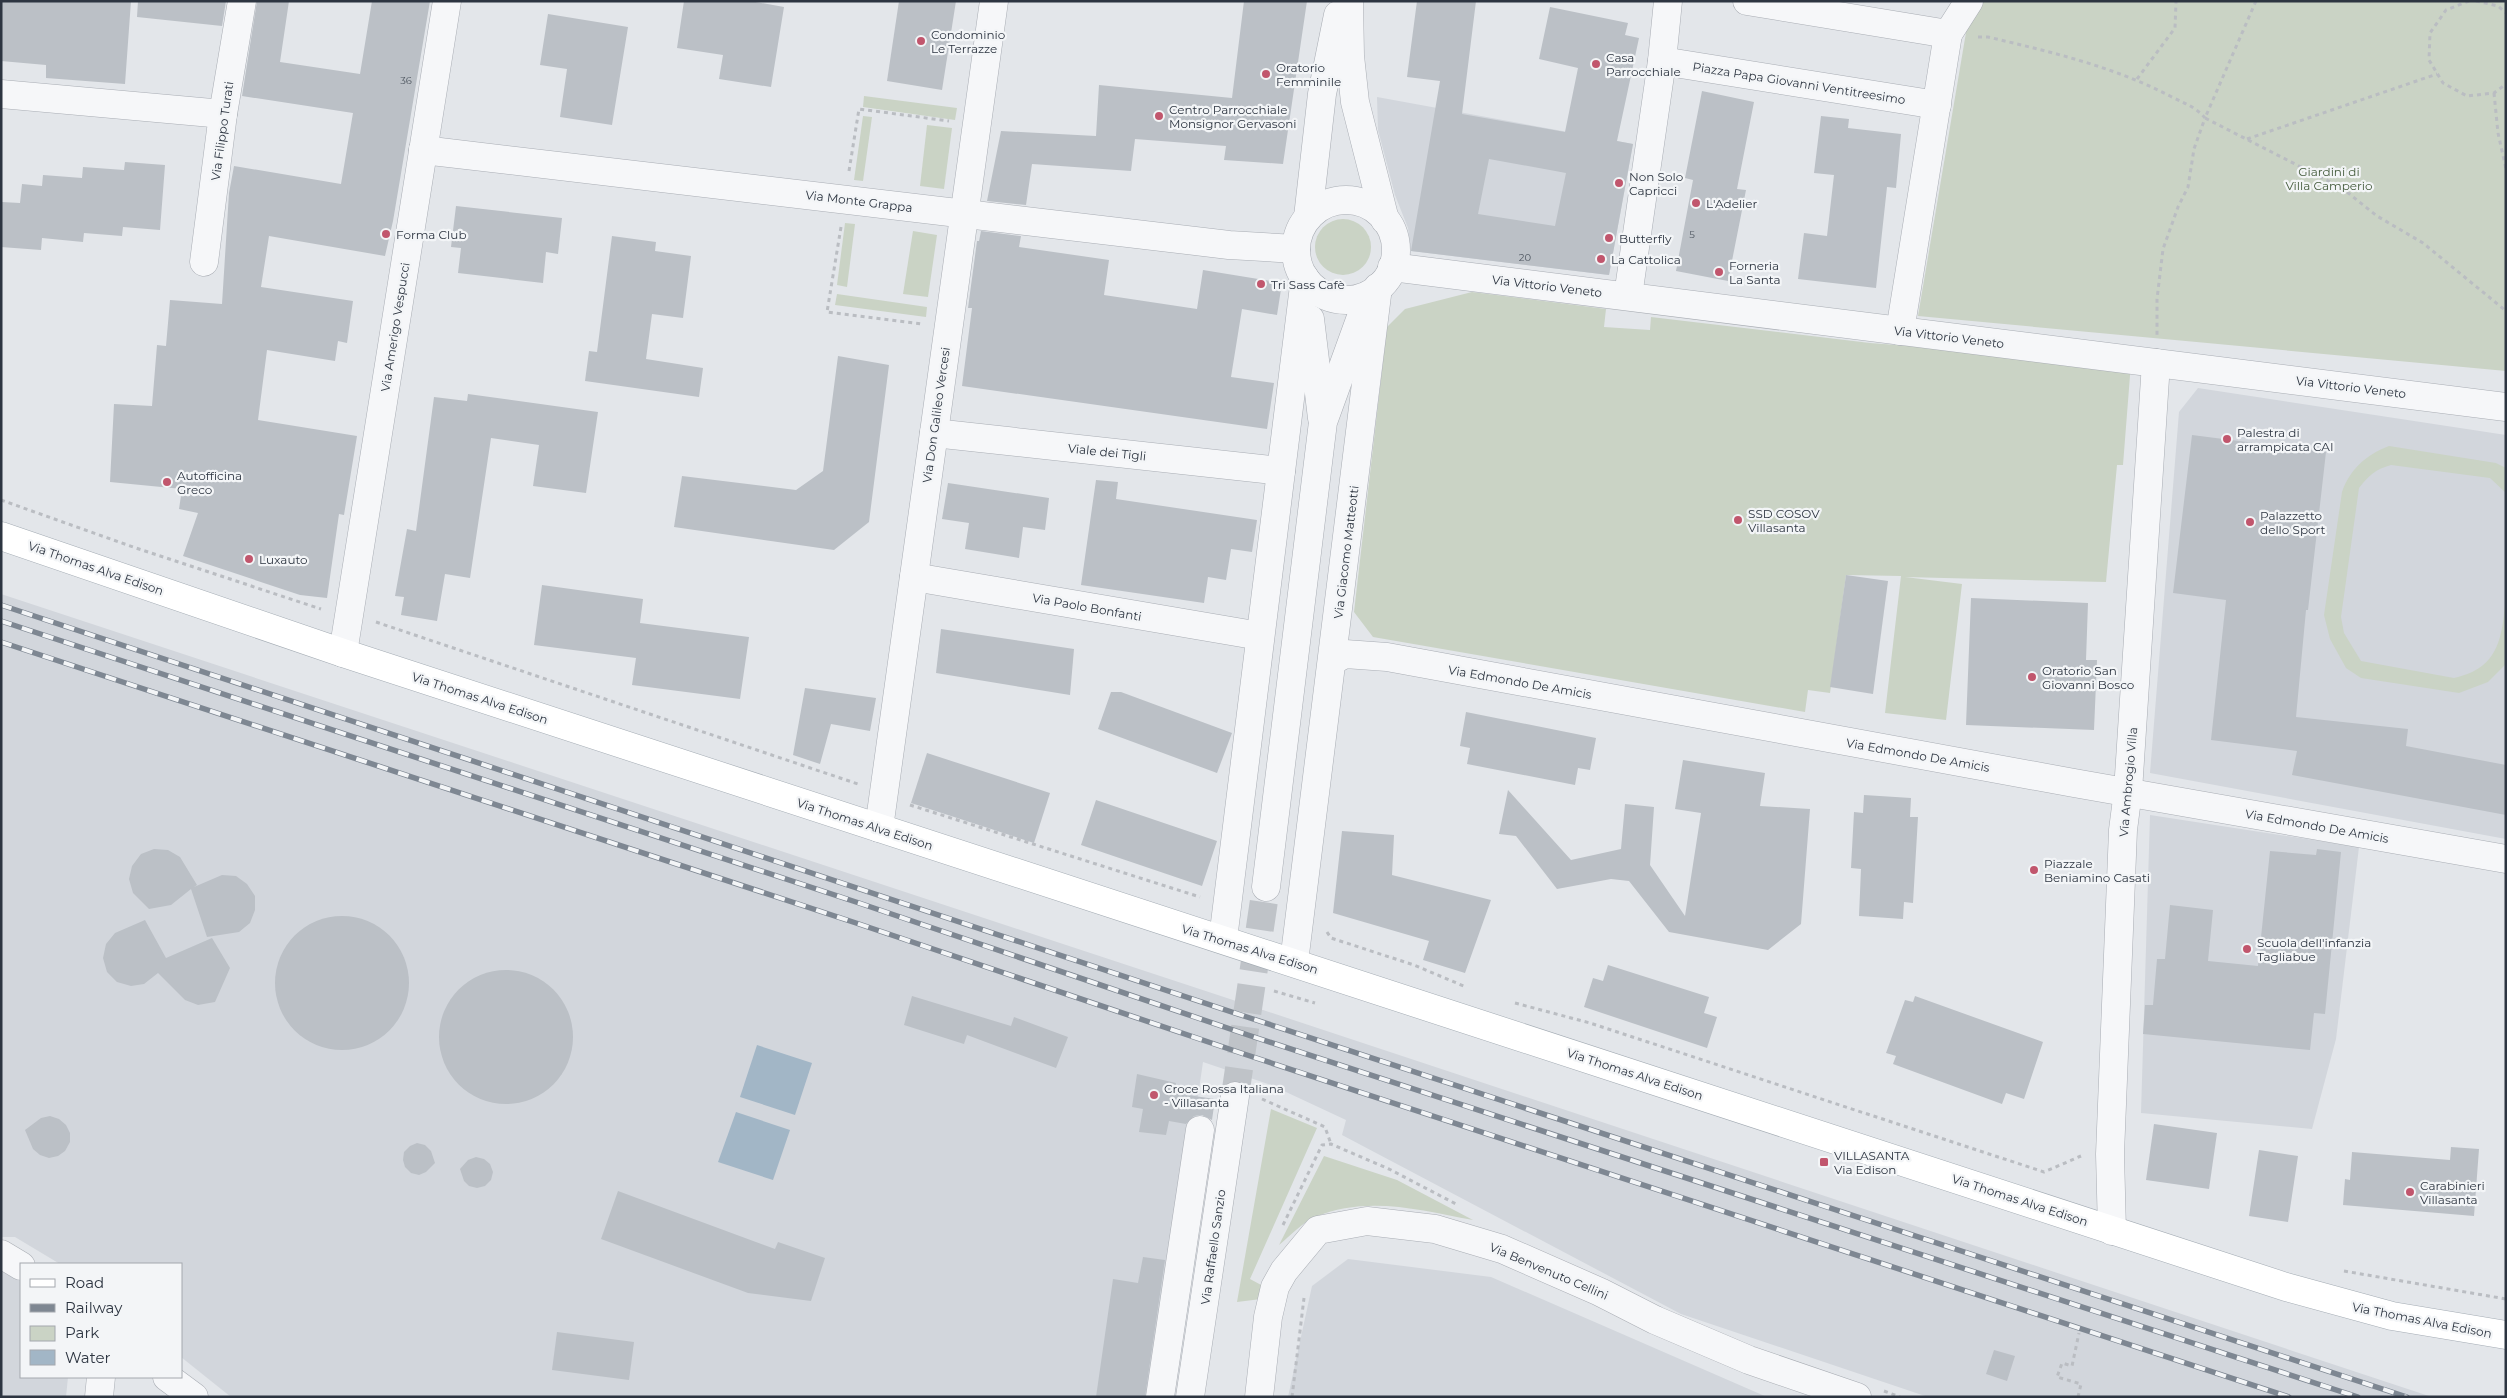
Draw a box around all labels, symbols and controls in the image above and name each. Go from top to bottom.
place label: Condominio Le Terrazze [931,27,1005,56]
marker: Condominio Le Terrazze [915,35,927,47]
place label: Casa Parrocchiale [1606,50,1681,79]
marker: Casa Parrocchiale [1590,58,1602,70]
street label: Piazza Papa Giovanni Ventitreesimo [1691,59,1907,107]
place label: Oratorio Femminile [1276,60,1341,89]
marker: Oratorio Femminile [1260,68,1272,80]
house number: 36 [400,74,412,87]
street label: Via Filippo Turati [208,80,236,182]
place label: Centro Parrocchiale Monsignor Gervasoni [1169,102,1297,131]
marker: Centro Parrocchiale Monsignor Gervasoni [1153,110,1165,122]
park label: Giardini di Villa Camperio [2285,164,2373,193]
place label: Non Solo Capricci [1629,169,1683,198]
marker: Non Solo Capricci [1613,177,1625,189]
street label: Via Monte Grappa [805,187,913,215]
place label: L'Adelier [1706,196,1758,211]
marker: L'Adelier [1690,197,1702,209]
place label: Forma Club [396,227,467,242]
marker: Forma Club [380,228,392,240]
house number: 5 [1689,228,1695,241]
place label: Butterfly [1619,231,1672,246]
marker: Butterfly [1603,232,1615,244]
house number: 20 [1519,251,1532,264]
place label: La Cattolica [1611,252,1681,267]
marker: La Cattolica [1595,253,1607,265]
place label: Forneria La Santa [1729,258,1781,287]
street label: Via Amerigo Vespucci [377,261,413,393]
marker: Forneria La Santa [1713,266,1725,278]
street label: Via Vittorio Veneto [1491,272,1603,300]
place label: Tri Sass Cafè [1271,277,1345,292]
marker: Tri Sass Cafè [1255,278,1267,290]
street label: Via Vittorio Veneto [1893,323,2005,351]
street label: Via Don Galileo Vercesi [919,346,953,484]
street label: Via Vittorio Veneto [2295,373,2407,401]
place label: Palestra di arrampicata CAI [2237,425,2334,454]
marker: Palestra di arrampicata CAI [2221,433,2233,445]
street label: Viale dei Tigli [1067,440,1147,464]
place label: Autofficina Greco [177,468,242,497]
marker: Autofficina Greco [161,476,173,488]
street label: Via Giacomo Matteotti [1330,484,1362,620]
place label: SSD COSOV Villasanta [1748,506,1820,535]
place label: Palazzetto dello Sport [2260,508,2326,537]
marker: SSD COSOV Villasanta [1732,514,1744,526]
marker: Palazzetto dello Sport [2244,516,2256,528]
street label: Via Thomas Alva Edison [26,538,166,598]
place label: Luxauto [259,552,308,567]
marker: Luxauto [243,553,255,565]
street label: Via Paolo Bonfanti [1031,590,1143,624]
street label: Via Edmondo De Amicis [1447,662,1593,702]
place label: Oratorio San Giovanni Bosco [2042,663,2134,692]
street label: Via Thomas Alva Edison [410,669,550,727]
marker: Oratorio San Giovanni Bosco [2026,671,2038,683]
street label: Via Ambrogio Villa [2116,726,2140,838]
street label: Via Edmondo De Amicis [1845,735,1991,775]
street label: Via Thomas Alva Edison [795,795,935,853]
street label: Via Edmondo De Amicis [2244,806,2390,846]
place label: Piazzale Beniamino Casati [2044,856,2150,885]
marker: Piazzale Beniamino Casati [2028,864,2040,876]
street label: Via Thomas Alva Edison [1180,921,1320,977]
place label: Scuola dell'infanzia Tagliabue [2257,935,2371,964]
marker: Scuola dell'infanzia Tagliabue [2241,943,2253,955]
street label: Via Thomas Alva Edison [1565,1045,1705,1103]
place label: Croce Rossa Italiana - Villasanta [1164,1081,1284,1110]
marker: Croce Rossa Italiana - Villasanta [1148,1089,1160,1101]
place label: VILLASANTA Via Edison [1834,1148,1910,1177]
marker: VILLASANTA Via Edison [1818,1156,1830,1168]
street label: Via Thomas Alva Edison [1950,1171,2090,1229]
place label: Carabinieri Villasanta [2420,1178,2485,1207]
marker: Carabinieri Villasanta [2404,1186,2416,1198]
street label: Via Raffaello Sanzio [1197,1188,1229,1306]
street label: Via Benvenuto Cellini [1487,1239,1611,1303]
legend [20,1263,182,1378]
text: Road [65,1273,104,1292]
text: Railway [65,1298,123,1317]
street label: Via Thomas Alva Edison [2351,1299,2493,1341]
text: Park [65,1323,99,1342]
text: Water [65,1348,111,1367]

